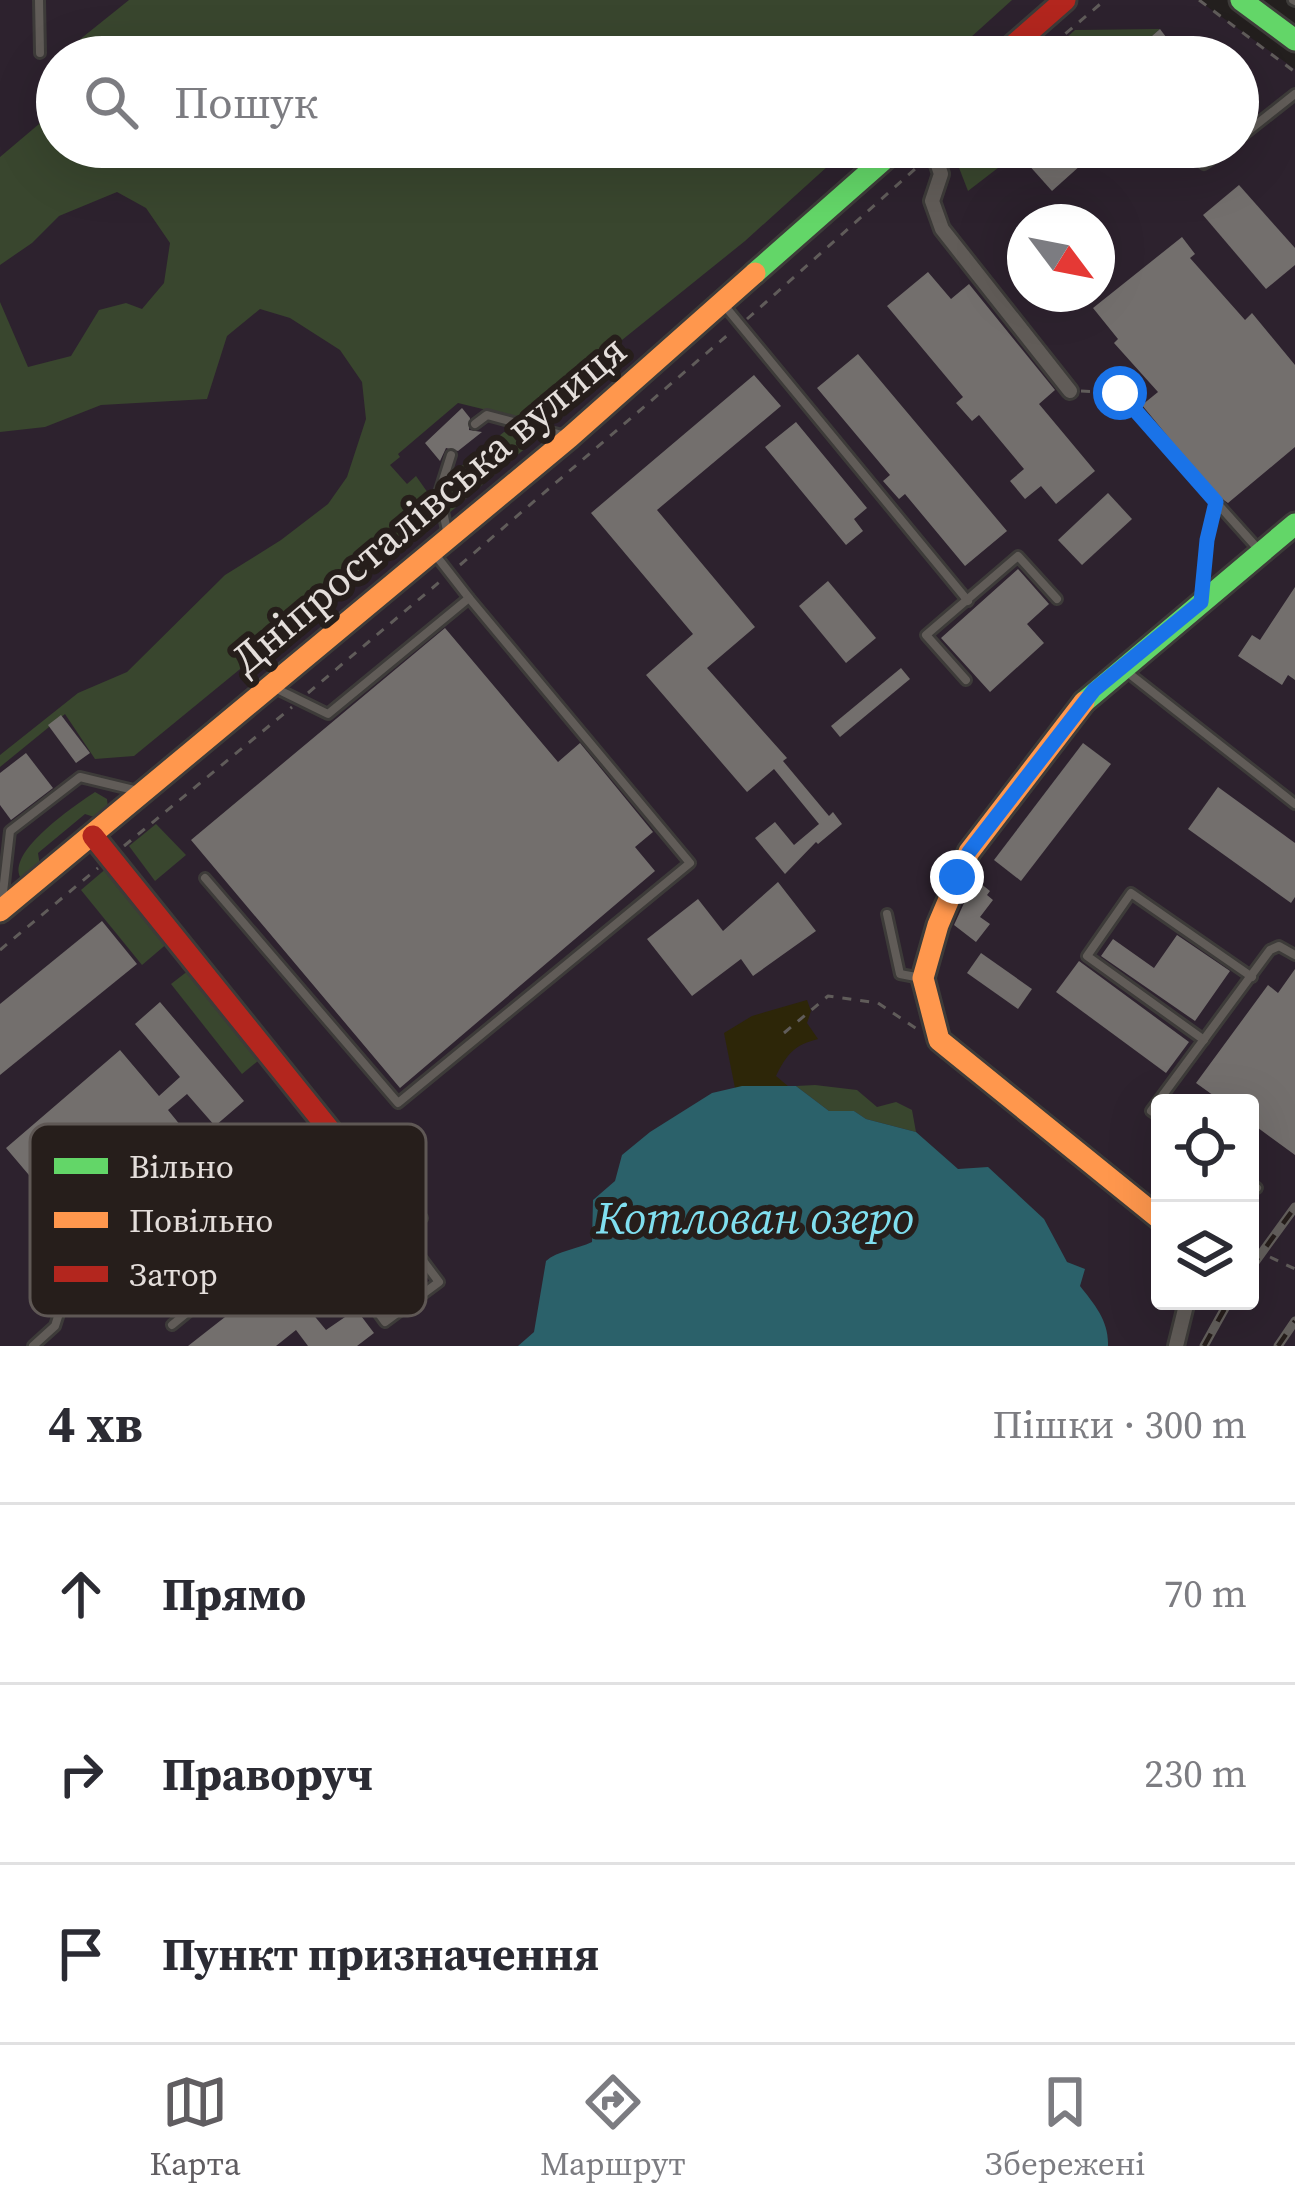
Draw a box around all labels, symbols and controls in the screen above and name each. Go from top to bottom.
search box [36,36,1259,168]
icon: search [78,69,144,135]
text: Пошук [174,71,318,133]
north arrow [1007,204,1115,312]
street label: Дніпросталівська вулиця [218,321,638,687]
route start [1093,366,1147,420]
route end [930,850,984,904]
map controls [1151,1094,1259,1310]
button: locate [1151,1094,1259,1202]
legend [30,1124,426,1316]
text: Вільно [129,1144,234,1189]
water label: Котлован озеро [595,1186,914,1248]
text: Повільно [129,1198,273,1243]
button: layers [1151,1202,1259,1310]
text: Затор [129,1252,218,1297]
text: 4 хв [48,1389,143,1459]
text: Пішки · 300 m [992,1398,1247,1451]
icon: ahead [48,1561,114,1627]
text: Прямо [162,1563,306,1625]
text: 70 m [1164,1567,1247,1620]
icon: right [48,1741,114,1807]
text: Праворуч [162,1743,373,1805]
text: 230 m [1144,1747,1247,1800]
icon: arrive [48,1921,114,1987]
text: Пункт призначення [162,1923,599,1985]
tab: Карта [150,2069,241,2186]
tab: Маршрут [540,2069,686,2186]
tab: Збережені [985,2069,1145,2186]

